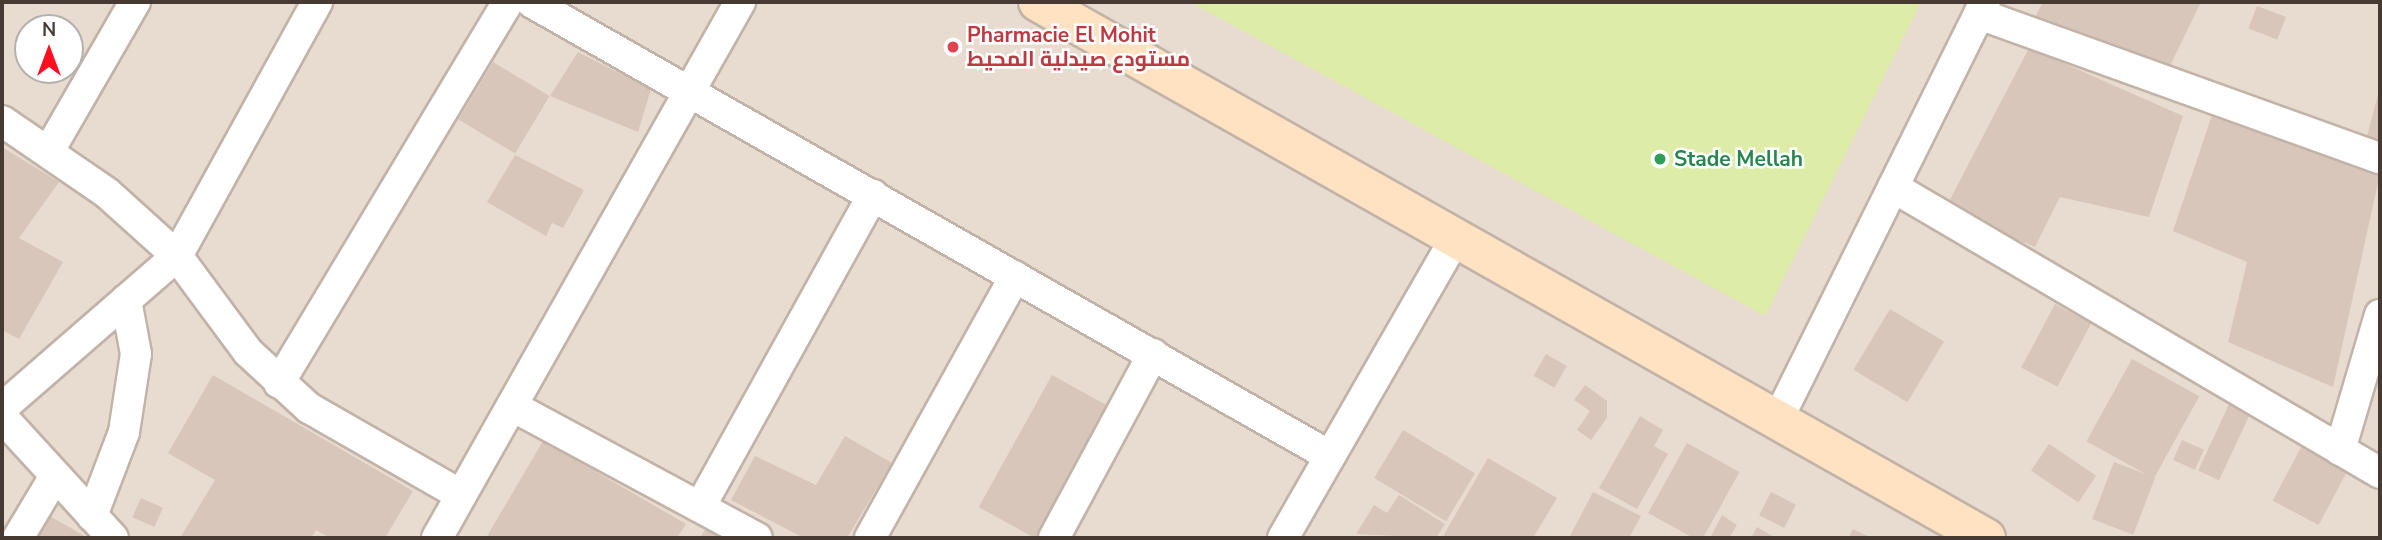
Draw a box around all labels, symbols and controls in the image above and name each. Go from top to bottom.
north arrow [14,14,84,84]
text: N [42,17,56,43]
place label: Pharmacie El Mohit مستودع صيدلية المحيط [967,22,1190,72]
marker: Pharmacie El Mohit مستودع صيدلية المحيط [945,39,961,55]
place label: Stade Mellah [1674,146,1803,172]
marker: Stade Mellah [1652,151,1668,167]

